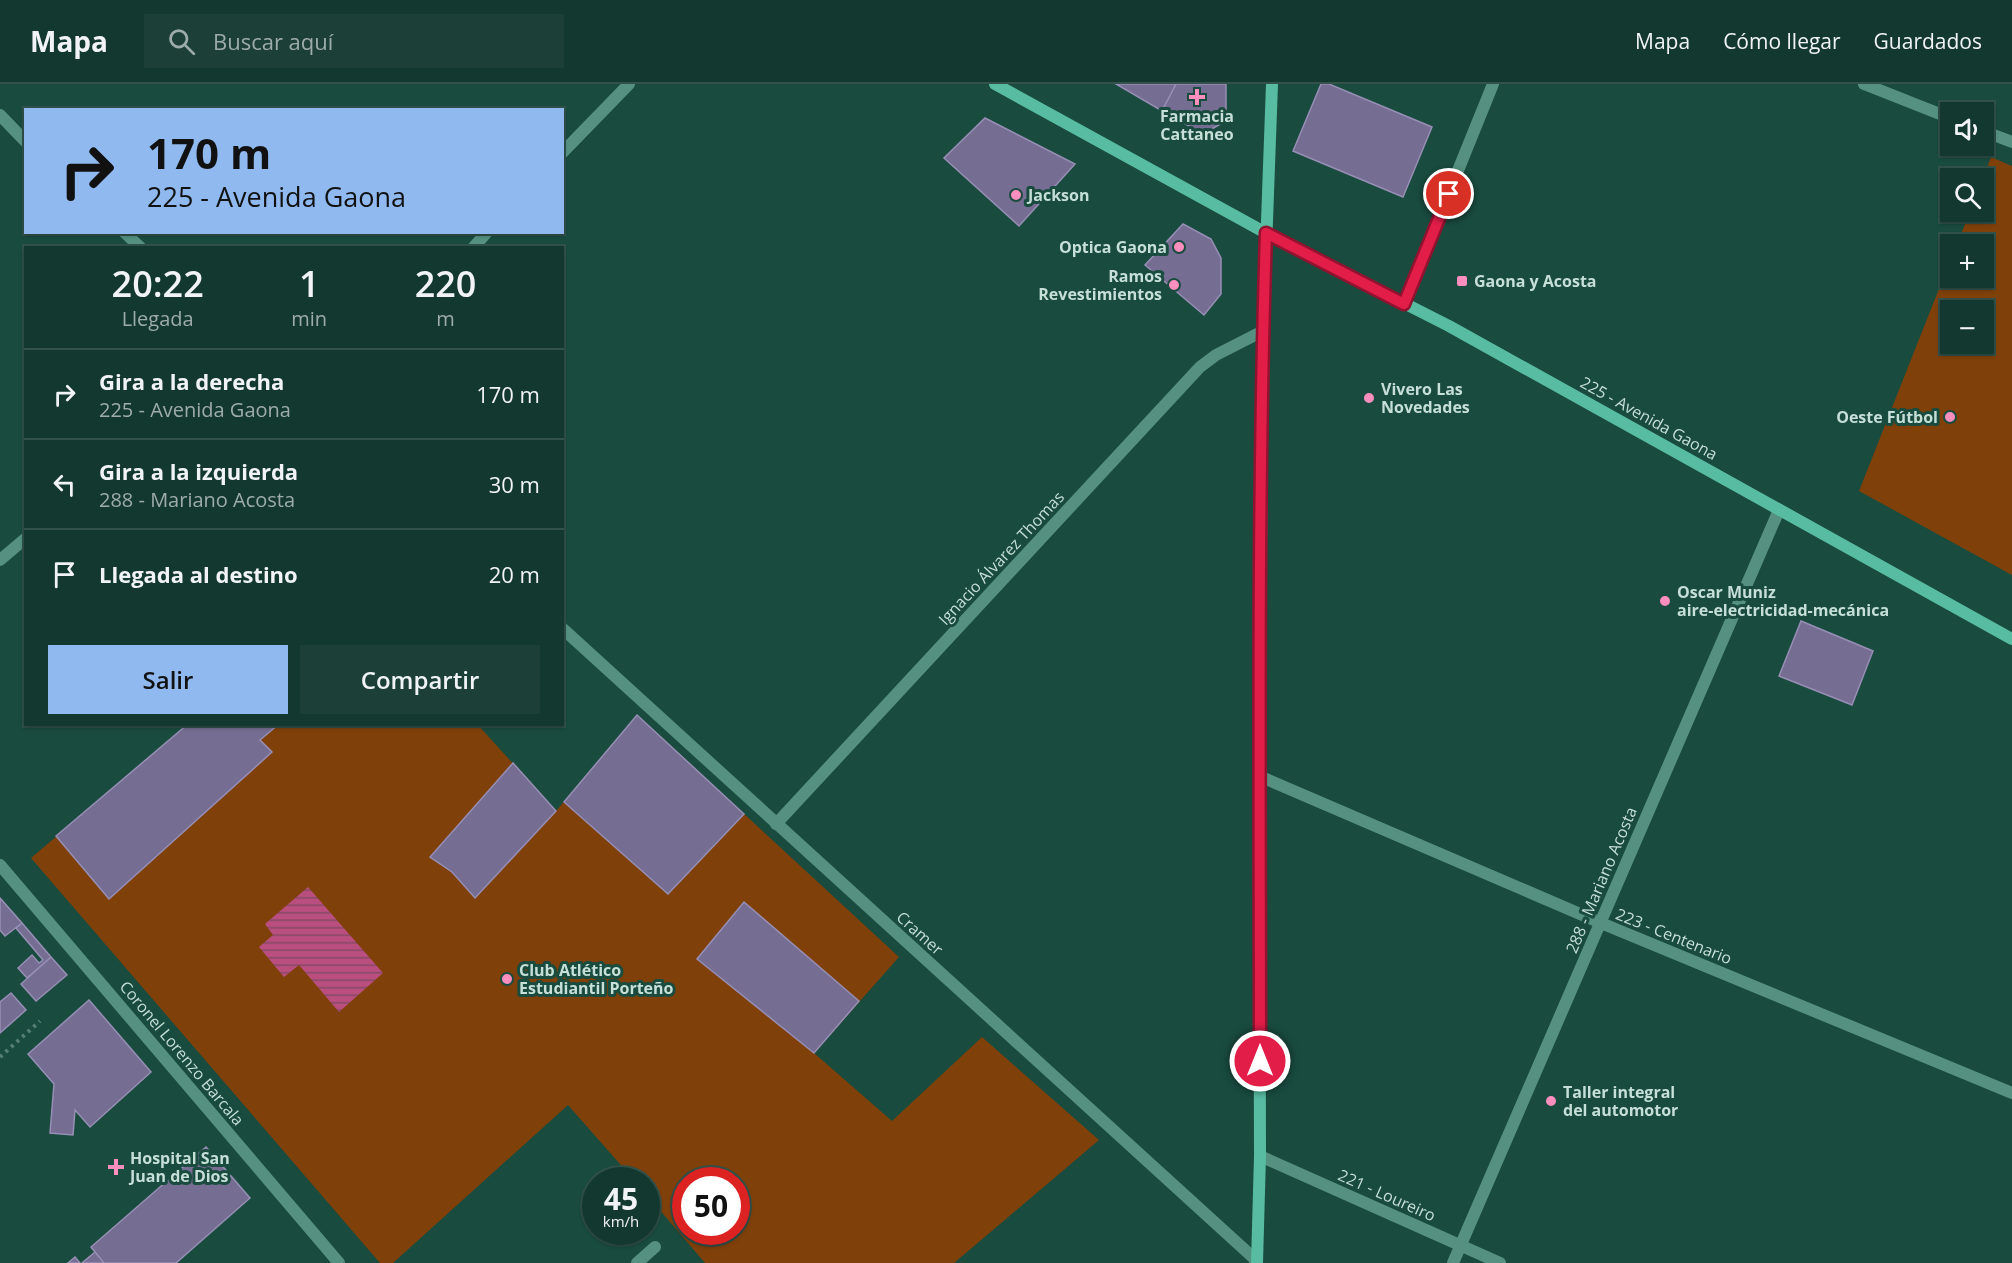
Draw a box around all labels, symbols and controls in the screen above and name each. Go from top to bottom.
search box [144,14,564,68]
text: Mapa [30,22,108,60]
icon: search [165,25,198,58]
text: Buscar aquí [213,26,333,56]
text: Mapa [1635,27,1690,55]
text: Cómo llegar [1723,27,1841,55]
text: Guardados [1874,27,1982,55]
marker: Farmacia Cattaneo [1190,90,1204,104]
map controls [1940,102,1994,354]
button: sound [1940,102,1994,156]
place label: Farmacia Cattaneo [1160,105,1234,145]
text: 170 m [147,124,271,181]
icon: right [48,132,126,210]
pin [1423,168,1474,219]
button: search [1940,168,1994,222]
icon: arrive [1432,177,1465,210]
text: 225 - Avenida Gaona [147,178,406,215]
place label: Jackson [1026,184,1089,206]
marker: Jackson [1009,188,1023,202]
button: + [1940,234,1994,288]
place label: Optica Gaona [1059,236,1167,258]
marker: Optica Gaona [1172,240,1186,254]
text: 20:22 [112,259,204,308]
text: 1 [299,259,320,308]
text: 220 [415,259,476,308]
place label: Ramos Revestimientos [1038,265,1162,305]
place label: Gaona y Acosta [1474,270,1596,292]
marker: Gaona y Acosta [1455,274,1469,288]
marker: Ramos Revestimientos [1167,278,1181,292]
button: − [1940,300,1994,354]
text: Llegada [122,305,194,332]
text: min [291,305,327,332]
text: m [436,305,455,332]
text: Gira a la derecha [99,366,284,396]
street label: 225 - Avenida Gaona [1577,371,1721,465]
icon: right [48,378,81,411]
place label: Vivero Las Novedades [1381,378,1470,418]
text: 170 m [476,379,540,409]
marker: Vivero Las Novedades [1362,391,1376,405]
text: 225 - Avenida Gaona [99,396,291,423]
place label: Oeste Fútbol [1836,406,1938,428]
marker: Oeste Fútbol [1943,410,1957,424]
text: Gira a la izquierda [99,456,298,486]
icon: left [48,468,81,501]
text: 30 m [489,469,540,499]
text: 288 - Mariano Acosta [99,486,295,513]
street label: Ignacio Álvarez Thomas [933,486,1069,630]
icon: arrive [48,558,81,591]
text: Llegada al destino [99,559,298,589]
text: 20 m [489,559,540,589]
place label: Oscar Muniz aire-electricidad-mecánica [1677,581,1889,621]
marker: Oscar Muniz aire-electricidad-mecánica [1658,594,1672,608]
button: Salir [48,645,288,714]
button: Compartir [300,645,540,714]
street label: 288 - Mariano Acosta [1560,803,1642,957]
street label: 223 - Centenario [1613,903,1735,969]
street label: Cramer [892,906,948,960]
place label: Club Atlético Estudiantil Porteño [519,959,674,999]
marker: Club Atlético Estudiantil Porteño [500,972,514,986]
street label: Coronel Lorenzo Barcala [115,976,249,1130]
position arrow [1228,1029,1292,1093]
place label: Taller integral del automotor [1563,1081,1678,1121]
marker: Taller integral del automotor [1544,1094,1558,1108]
place label: Hospital San Juan de Dios [128,1147,230,1187]
marker: Hospital San Juan de Dios [107,1158,125,1176]
street label: 221 - Loureiro [1335,1164,1439,1226]
speed limit sign: 50 [672,1167,750,1245]
text: 45 [604,1178,638,1219]
text: km/h [603,1211,639,1231]

